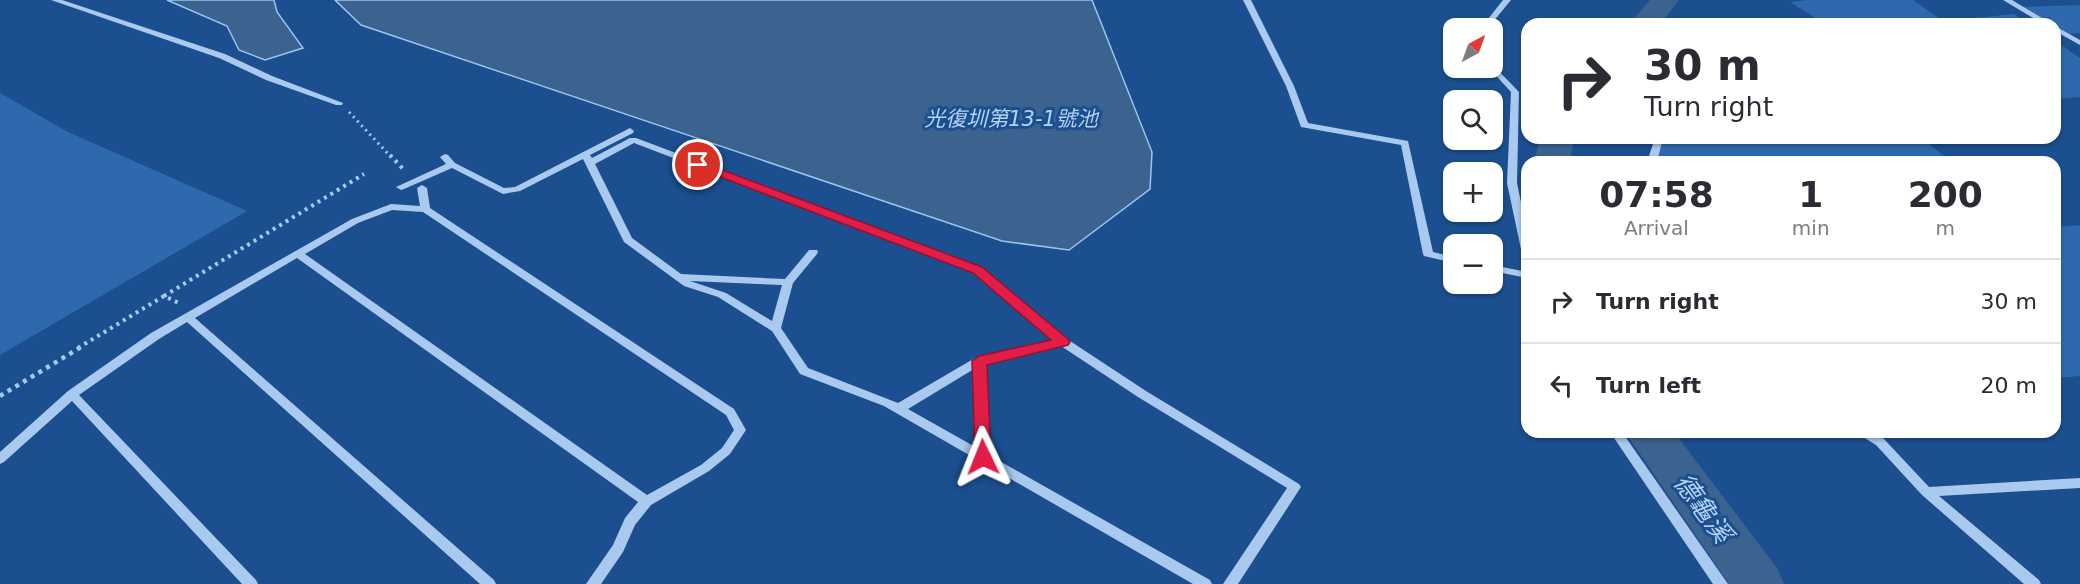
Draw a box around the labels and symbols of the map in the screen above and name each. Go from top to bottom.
north arrow [1443,18,1503,78]
water label: 光復圳第13-1號池 [924,107,1100,131]
pin [672,139,723,190]
position arrow [951,425,1015,489]
water label: 德龜溪 [1668,468,1740,552]

